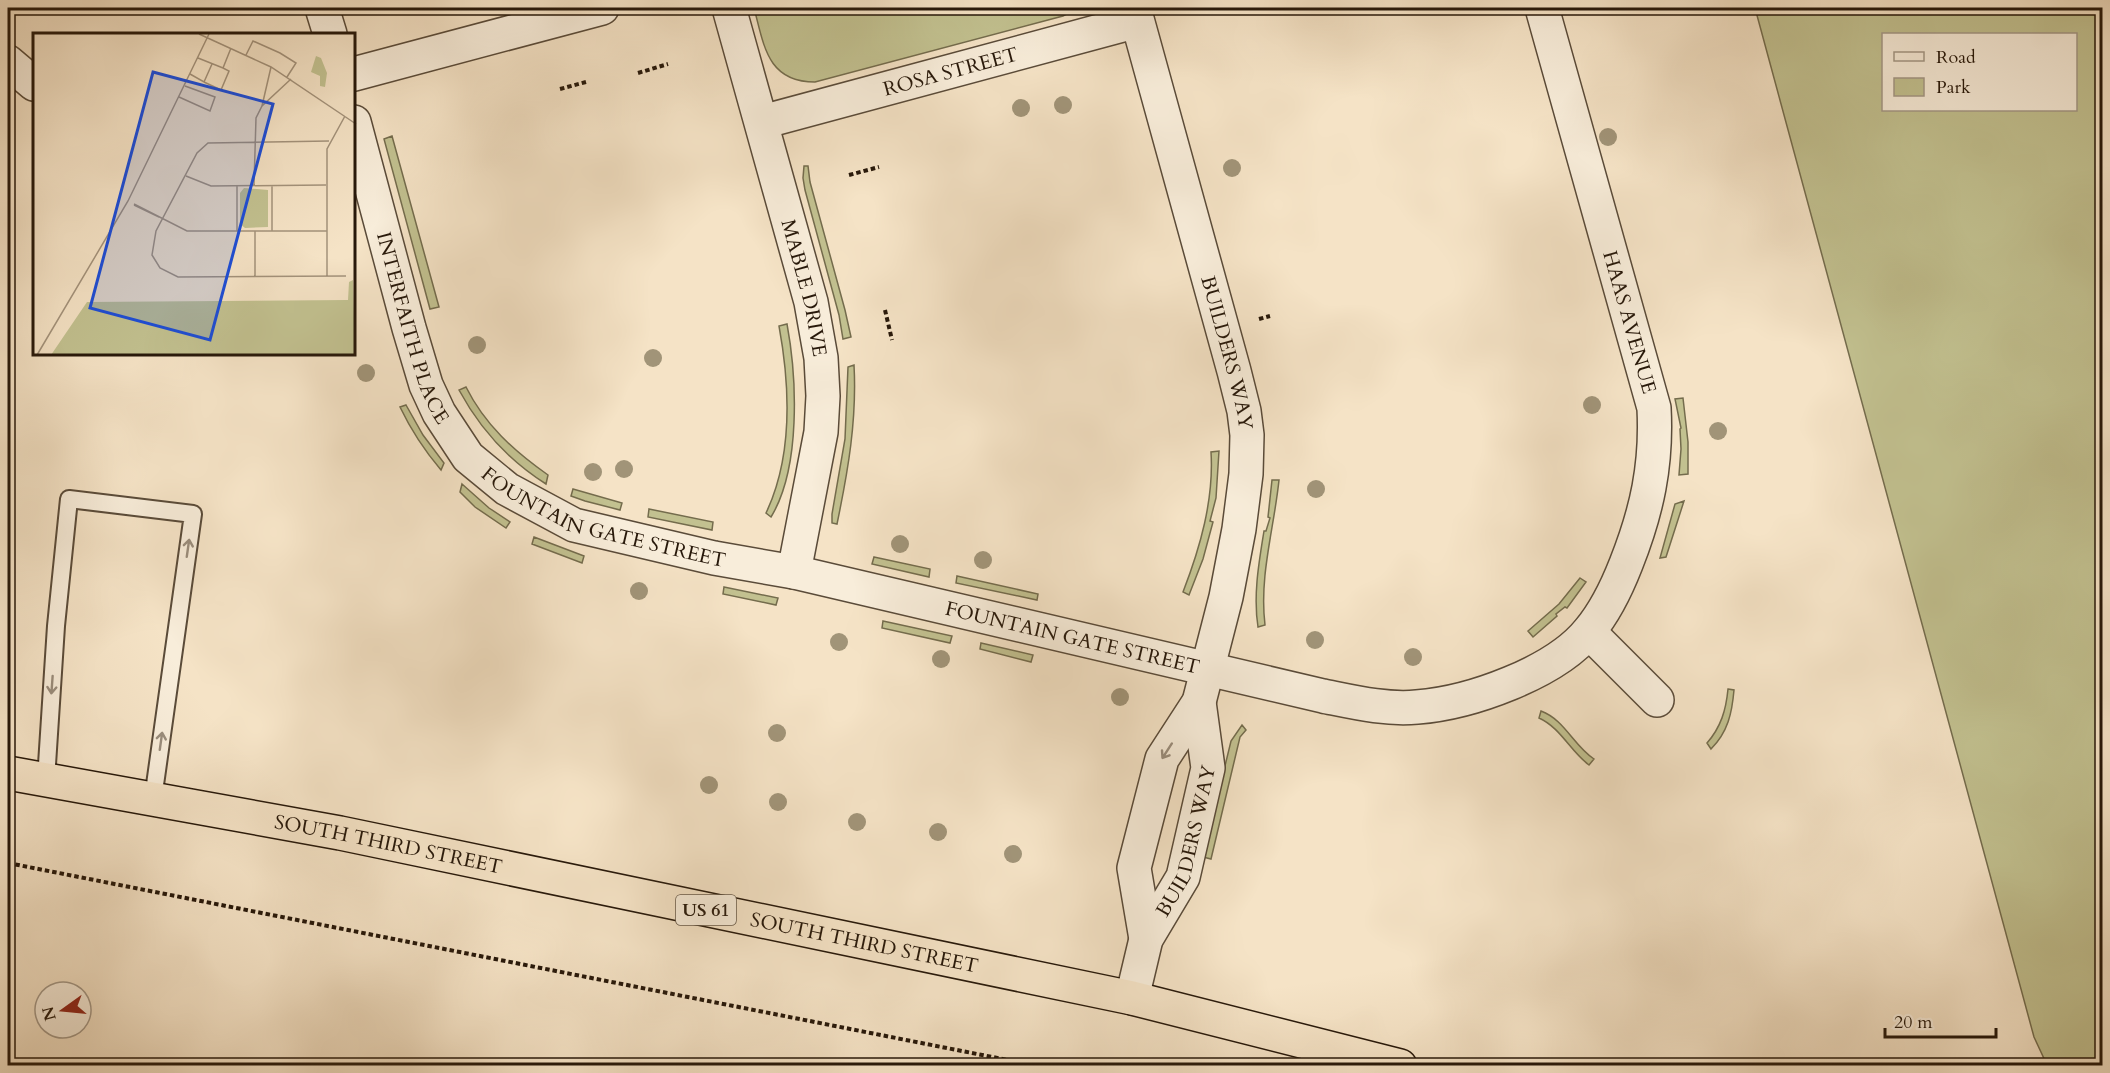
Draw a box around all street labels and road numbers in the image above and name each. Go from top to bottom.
street label: ROSA STREET [880,41,1021,103]
street label: MABLE DRIVE [775,216,833,359]
street label: INTERFAITH PLACE [370,229,456,429]
street label: HAAS AVENUE [1596,247,1663,397]
street label: BUILDERS WAY [1194,273,1259,431]
street label: FOUNTAIN GATE STREET [476,461,728,574]
street label: FOUNTAIN GATE STREET [943,595,1203,681]
street label: BUILDERS WAY [1149,763,1222,922]
street label: SOUTH THIRD STREET [272,808,505,881]
road number: US 61 [676,895,736,925]
street label: SOUTH THIRD STREET [748,906,981,980]

